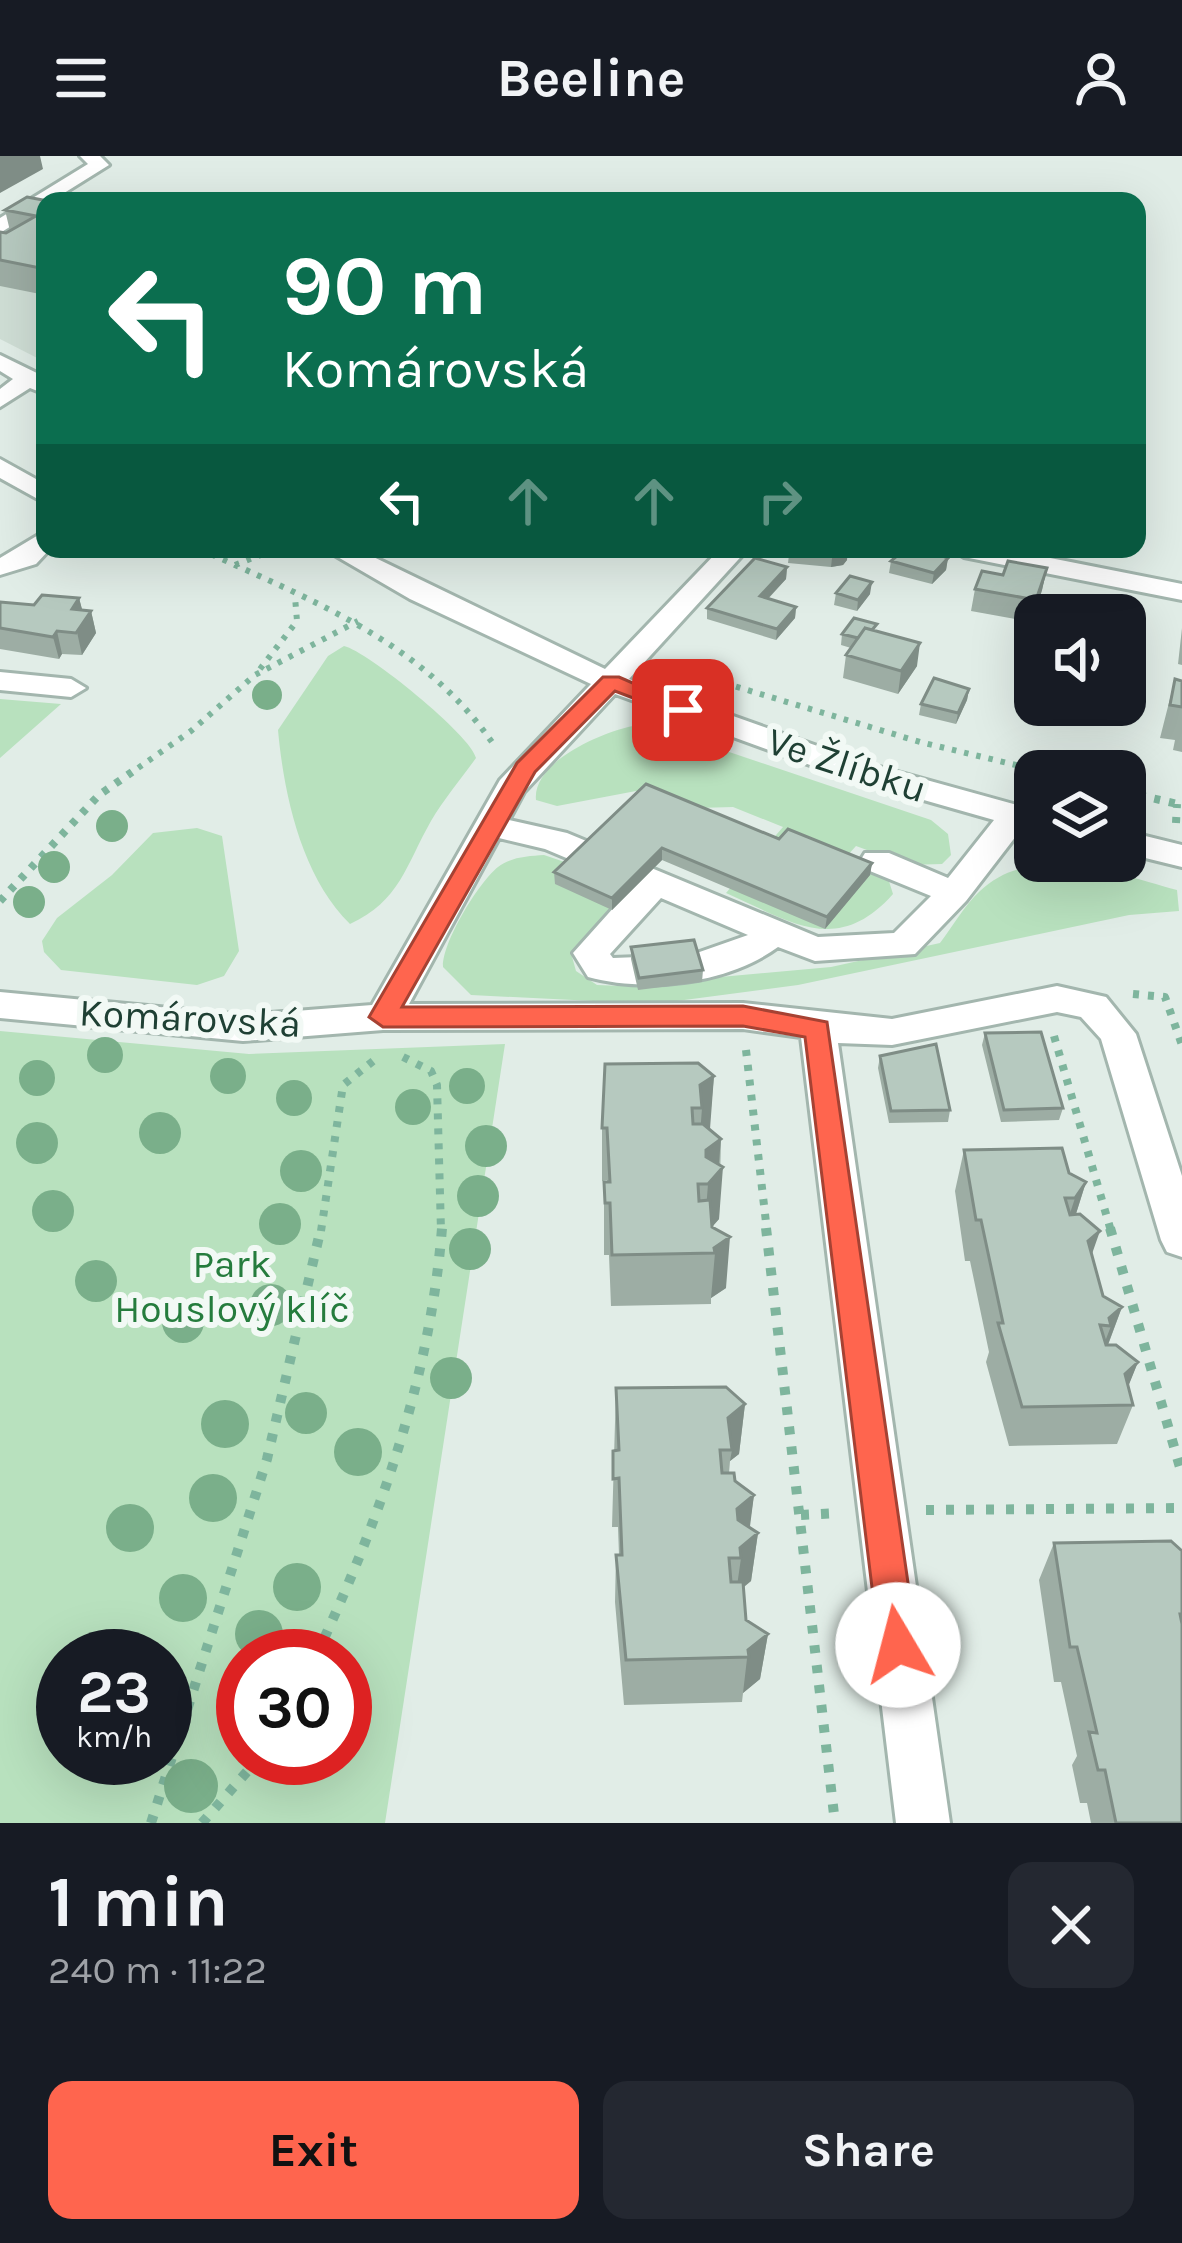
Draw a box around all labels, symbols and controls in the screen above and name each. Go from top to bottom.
icon: menu [48,45,114,111]
icon: person [1068,45,1134,111]
text: Beeline [497,46,685,110]
text: 90 m [282,237,487,335]
icon: left [84,240,240,396]
text: Komárovská [282,337,589,401]
icon: left [369,468,435,534]
icon: ahead [495,468,561,534]
icon: ahead [621,468,687,534]
icon: right [747,468,813,534]
map controls [1014,594,1146,882]
button: sound [1014,594,1146,726]
pin [632,659,734,761]
icon: arrive [650,677,716,743]
street label: Ve Žlíbku [762,718,932,812]
button: layers [1014,750,1146,882]
street label: Komárovská [78,989,302,1047]
park label: Park Houslový klíč [114,1241,350,1332]
position arrow [835,1582,961,1708]
speed limit sign: 30 [216,1629,372,1785]
text: 23 [77,1657,151,1727]
text: km/h [76,1719,152,1755]
text: 1 min [48,1860,229,1944]
button: close [1008,1862,1134,1988]
text: 240 m · 11:22 [48,1947,267,1993]
button: Exit [48,2081,579,2219]
button: Share [603,2081,1134,2219]

